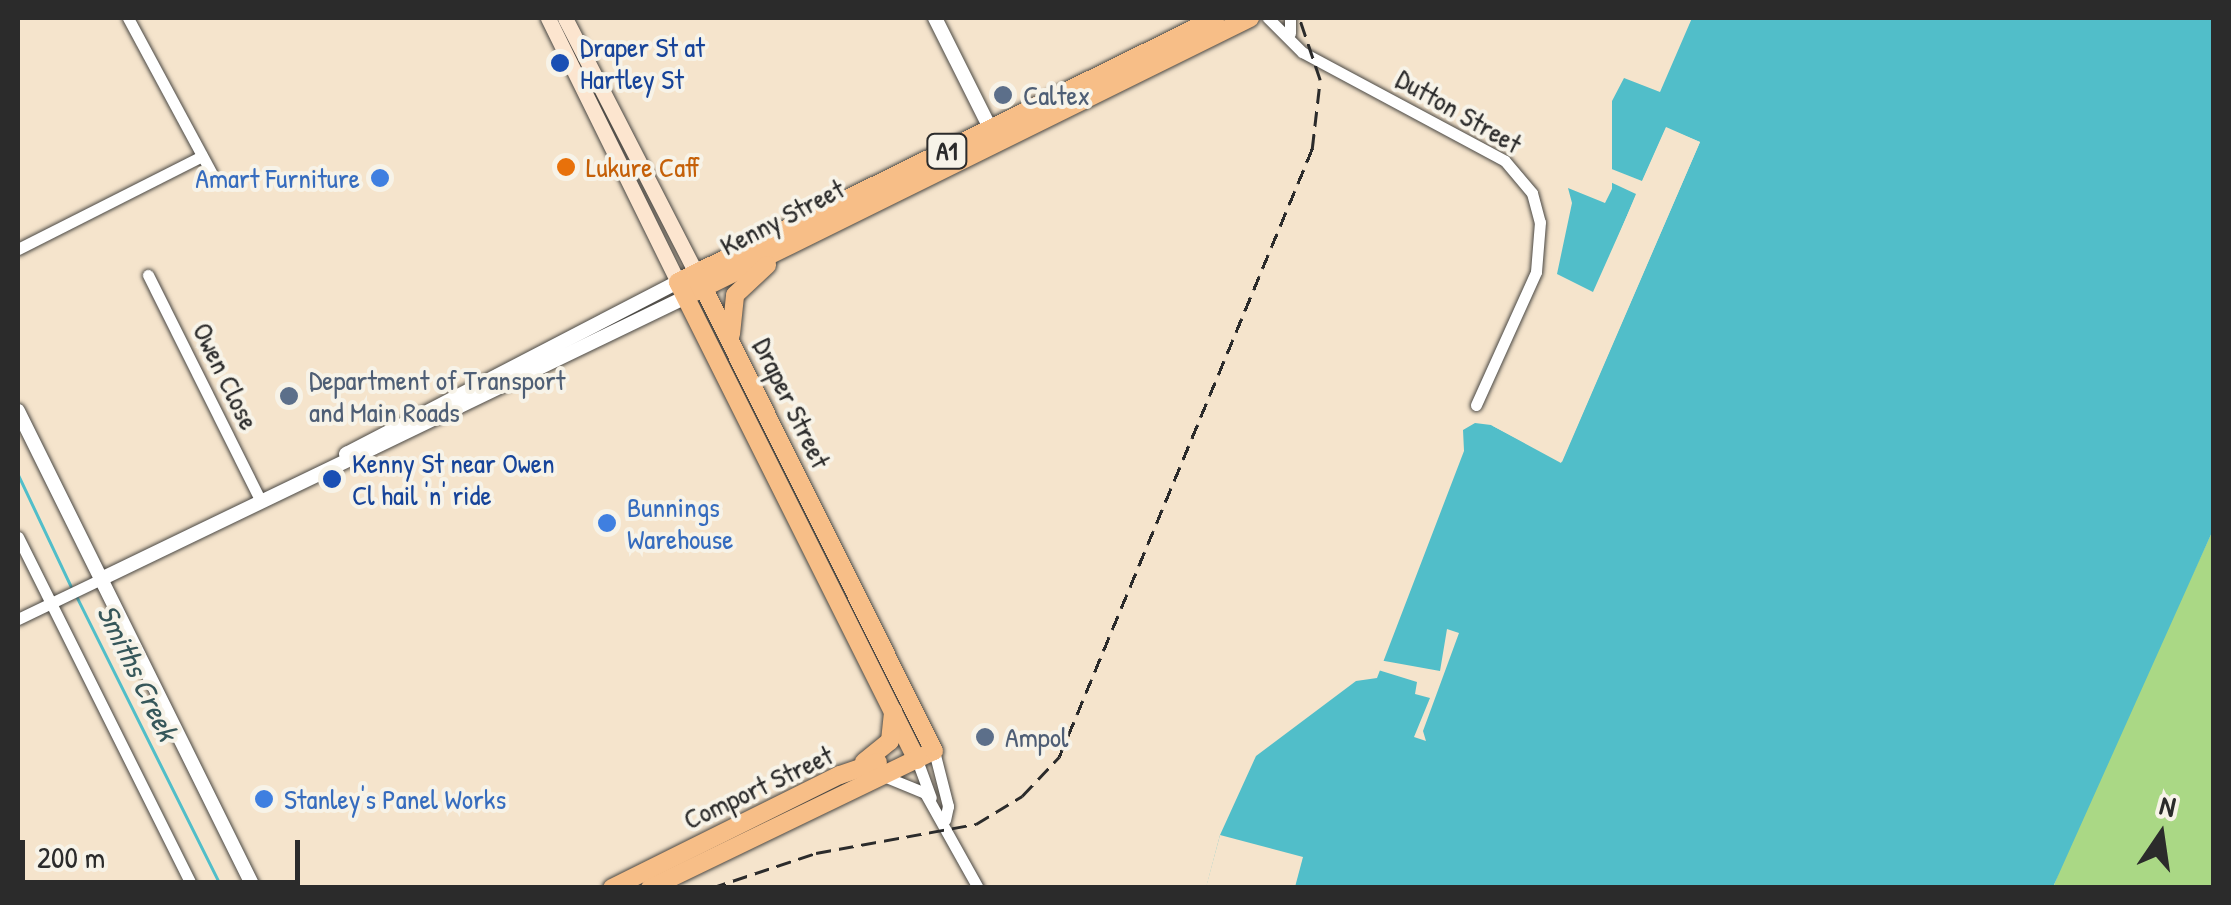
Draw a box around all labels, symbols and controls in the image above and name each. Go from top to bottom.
place label: Draper St at Hartley St [580,30,705,96]
marker: Draper St at Hartley St [549,52,571,74]
street label: Dutton Street [1390,62,1528,160]
place label: Caltex [1023,78,1090,112]
marker: Caltex [992,84,1014,106]
road number: A1 [924,131,970,171]
place label: Lukure Caff [586,150,700,184]
marker: Lukure Caff [555,156,577,178]
place label: Amart Furniture [195,161,360,195]
marker: Amart Furniture [369,167,391,189]
street label: Kenny Street [714,171,850,263]
street label: Owen Close [186,317,266,435]
street label: Draper Street [746,332,838,474]
place label: Department of Transport and Main Roads [309,363,565,429]
marker: Department of Transport and Main Roads [278,385,300,407]
place label: Kenny St near Owen Cl hail 'n' ride [352,446,555,512]
marker: Kenny St near Owen Cl hail 'n' ride [321,468,343,490]
place label: Bunnings Warehouse [627,490,733,556]
marker: Bunnings Warehouse [596,512,618,534]
water label: Smiths Creek [90,598,186,746]
place label: Ampol [1005,720,1068,754]
marker: Ampol [974,726,996,748]
street label: Comport Street [678,738,838,836]
place label: Stanley's Panel Works [284,782,506,816]
north arrow [2111,785,2211,885]
text: N [2156,786,2179,826]
marker: Stanley's Panel Works [253,788,275,810]
scale bar [25,820,305,882]
text: 200 m [37,837,105,877]

